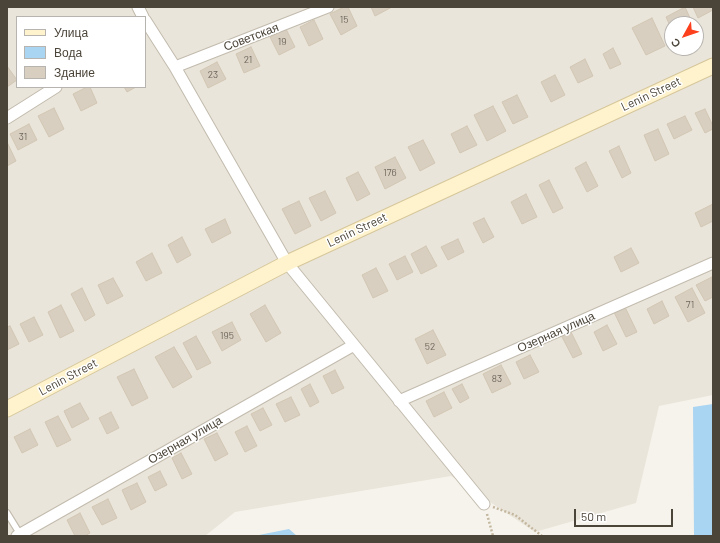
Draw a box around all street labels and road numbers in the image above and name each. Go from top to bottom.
street label: Советская [221,20,281,54]
street label: Lenin Street [619,74,683,114]
street label: Lenin Street [325,210,389,250]
street label: Озерная улица [515,308,597,356]
street label: Lenin Street [36,356,100,398]
street label: Озерная улица [145,413,225,467]

